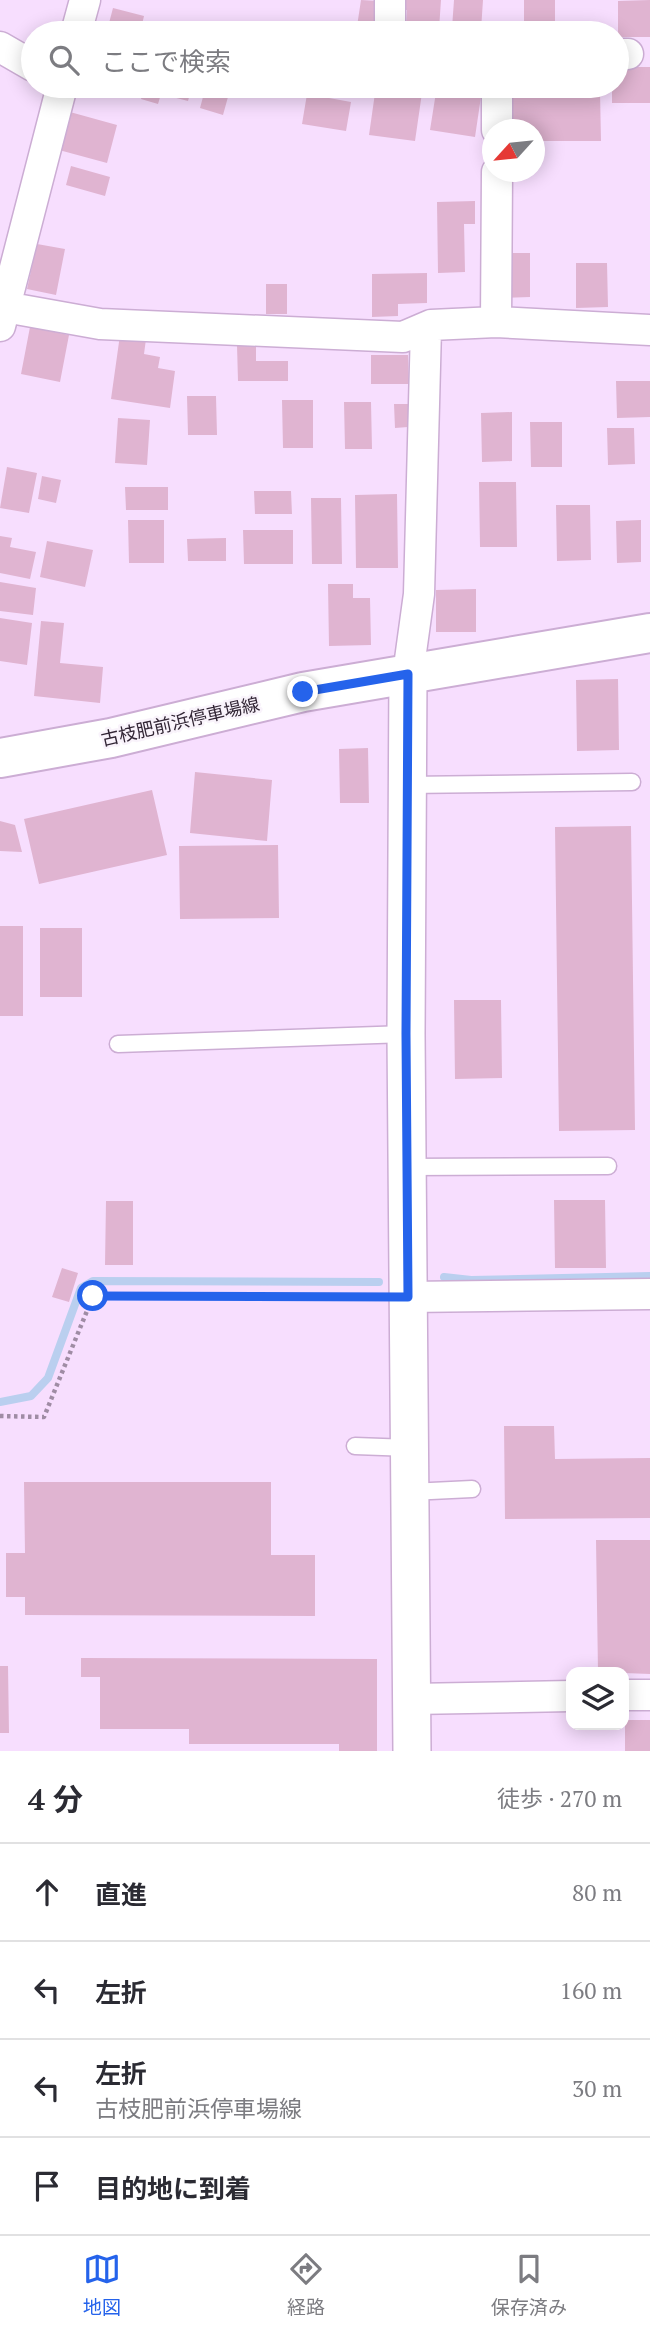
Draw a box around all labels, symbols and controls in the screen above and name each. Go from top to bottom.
search box [21,21,629,98]
icon: search [45,41,83,79]
text: ここで検索 [101,44,231,78]
north arrow [482,119,545,182]
route end [287,676,318,707]
street label: 古枝肥前浜停車場線 [98,691,262,751]
route start [77,1280,108,1311]
map controls [566,1667,629,1730]
button: layers [566,1667,629,1730]
text: 4 分 [28,1779,83,1819]
text: 徒歩 · 270 m [497,1783,622,1814]
icon: ahead [28,1873,66,1911]
text: 直進 [95,1877,147,1911]
text: 80 m [572,1877,622,1908]
icon: left [28,1971,66,2009]
text: 左折 [95,1975,147,2009]
text: 160 m [560,1975,622,2006]
text: 左折 [95,2056,147,2090]
icon: left [28,2069,66,2107]
text: 30 m [572,2073,622,2104]
text: 古枝肥前浜停車場線 [95,2093,302,2124]
icon: arrive [28,2167,66,2205]
text: 目的地に到着 [95,2171,251,2205]
tab: 地図 [83,2250,121,2319]
tab: 経路 [287,2250,325,2319]
tab: 保存済み [491,2250,567,2319]

